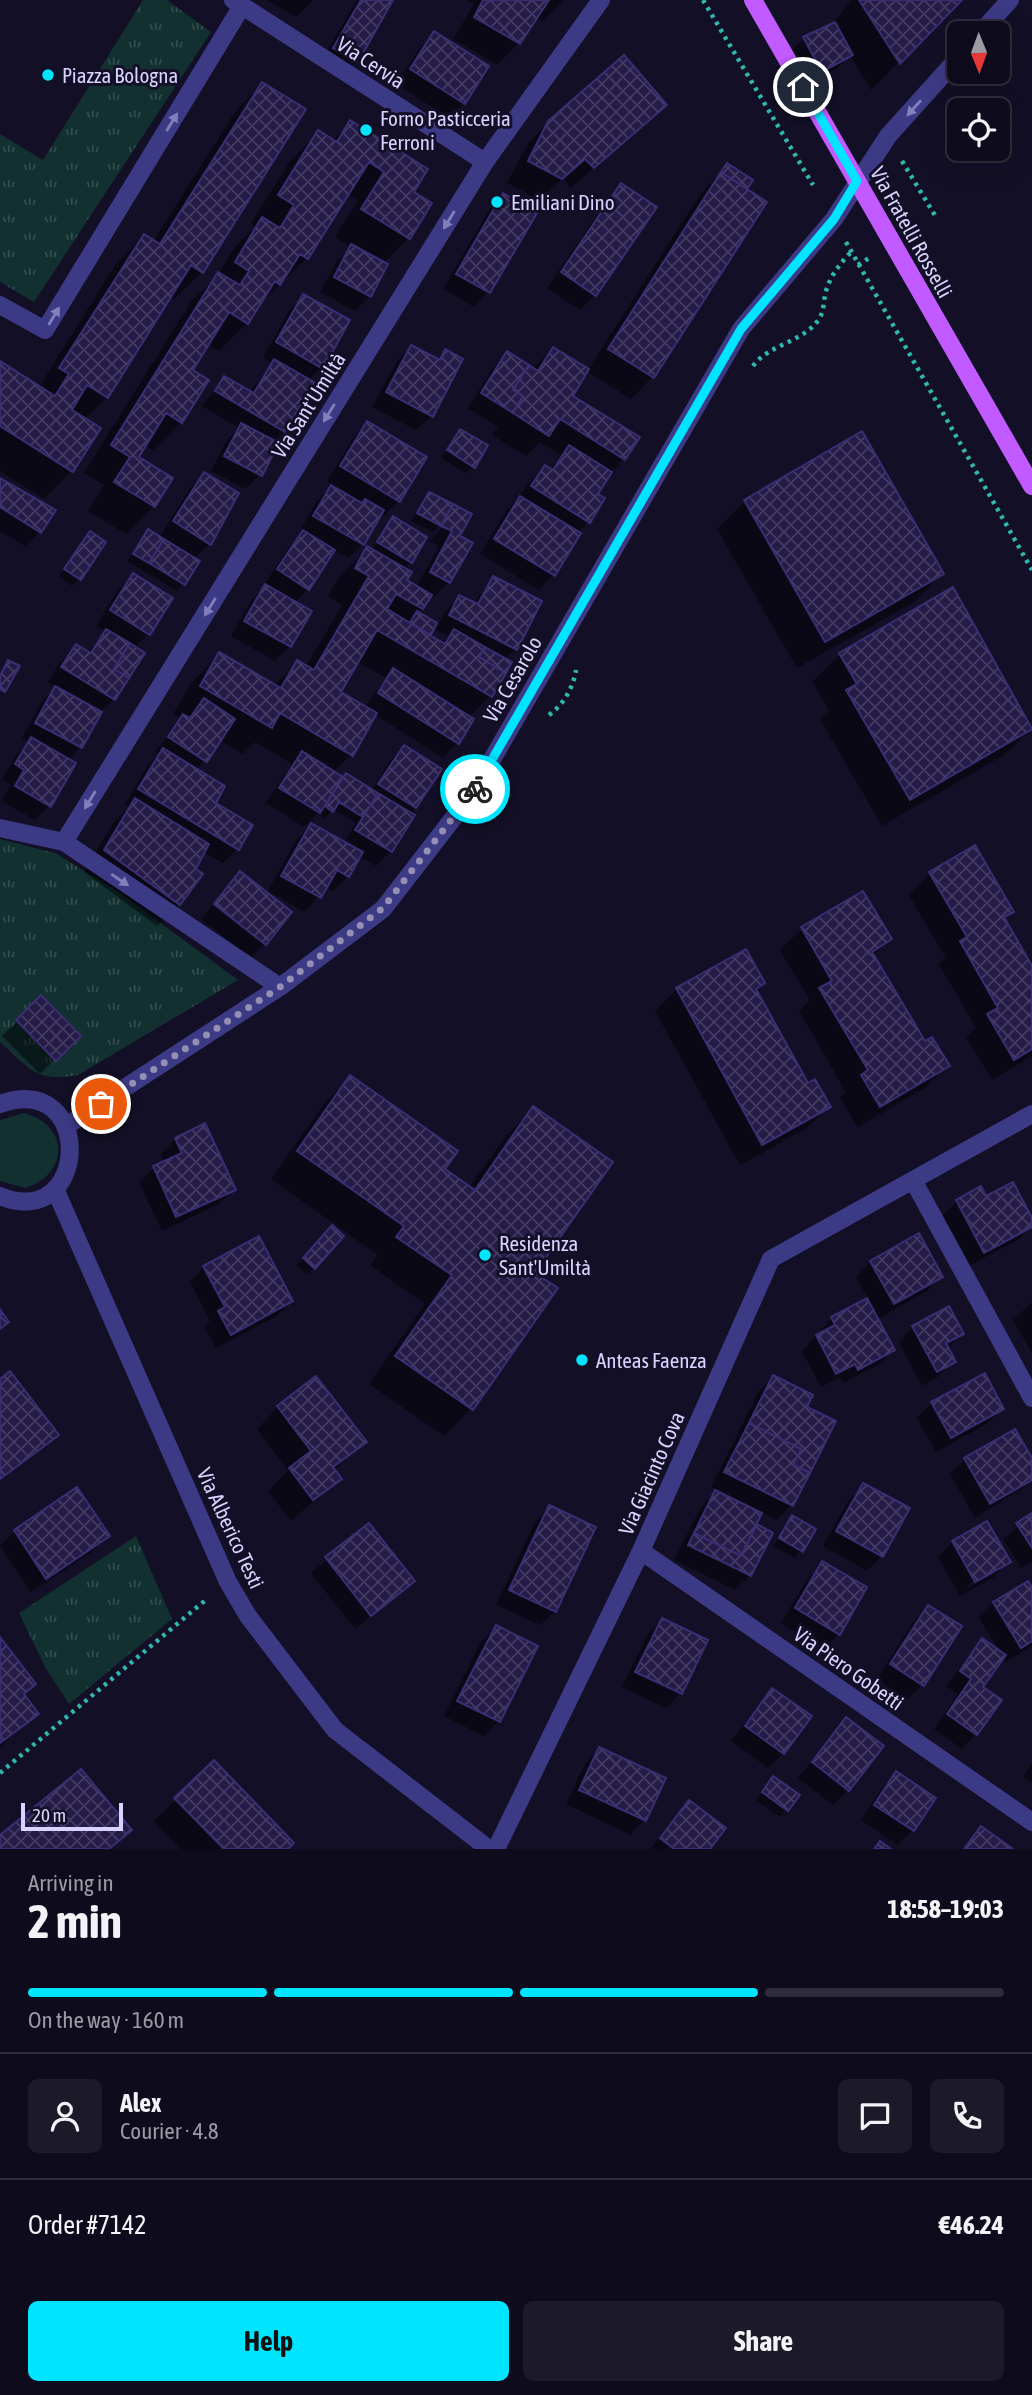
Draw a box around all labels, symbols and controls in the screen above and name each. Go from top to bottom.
north arrow [947,21,1010,84]
map controls [947,21,1010,161]
street label: Via Cervia [333,31,409,93]
pin [773,57,833,117]
place label: Piazza Bologna [62,63,178,87]
marker: Piazza Bologna [40,67,56,83]
icon: home [784,68,822,106]
button: locate [947,98,1010,161]
one-way arrow [906,99,922,116]
place label: Forno Pasticceria Ferroni [380,106,511,154]
one-way arrow [166,112,178,131]
marker: Forno Pasticceria Ferroni [358,122,374,138]
street label: Via Fratelli Rosselli [866,162,958,302]
place label: Emiliani Dino [511,190,615,214]
marker: Emiliani Dino [489,194,505,210]
one-way arrow [443,210,456,230]
one-way arrow [47,306,60,325]
street label: Via Sant'Umiltà [266,348,350,462]
one-way arrow [323,404,336,423]
one-way arrow [203,597,216,616]
street label: Via Cesarolo [478,632,546,726]
courier [440,754,510,824]
icon: bike [456,770,494,808]
one-way arrow [83,790,96,810]
one-way arrow [111,873,130,886]
pin [71,1074,131,1134]
icon: bag [82,1085,120,1123]
place label: Residenza Sant'Umiltà [499,1231,591,1279]
marker: Residenza Sant'Umiltà [477,1247,493,1263]
place label: Anteas Faenza [596,1348,707,1372]
marker: Anteas Faenza [574,1352,590,1368]
street label: Via Giacinto Cova [613,1408,689,1538]
street label: Via Alberico Testi [193,1464,269,1592]
street label: Via Piero Gobetti [790,1621,908,1715]
scale bar [21,1800,122,1832]
text: 20 m [32,1804,66,1826]
text: Arriving in [28,1870,114,1896]
text: 18:58–19:03 [887,1894,1004,1924]
text: 2 min [28,1895,122,1948]
text: On the way · 160 m [28,2007,184,2033]
button: person [28,2079,102,2153]
button: chat [838,2079,912,2153]
button: phone [930,2079,1004,2153]
text: Alex [120,2088,161,2118]
text: Courier · 4.8 [120,2118,219,2144]
text: Order #7142 [28,2210,147,2240]
text: €46.24 [939,2210,1004,2240]
button: Help [28,2301,509,2381]
button: Share [523,2301,1004,2381]

